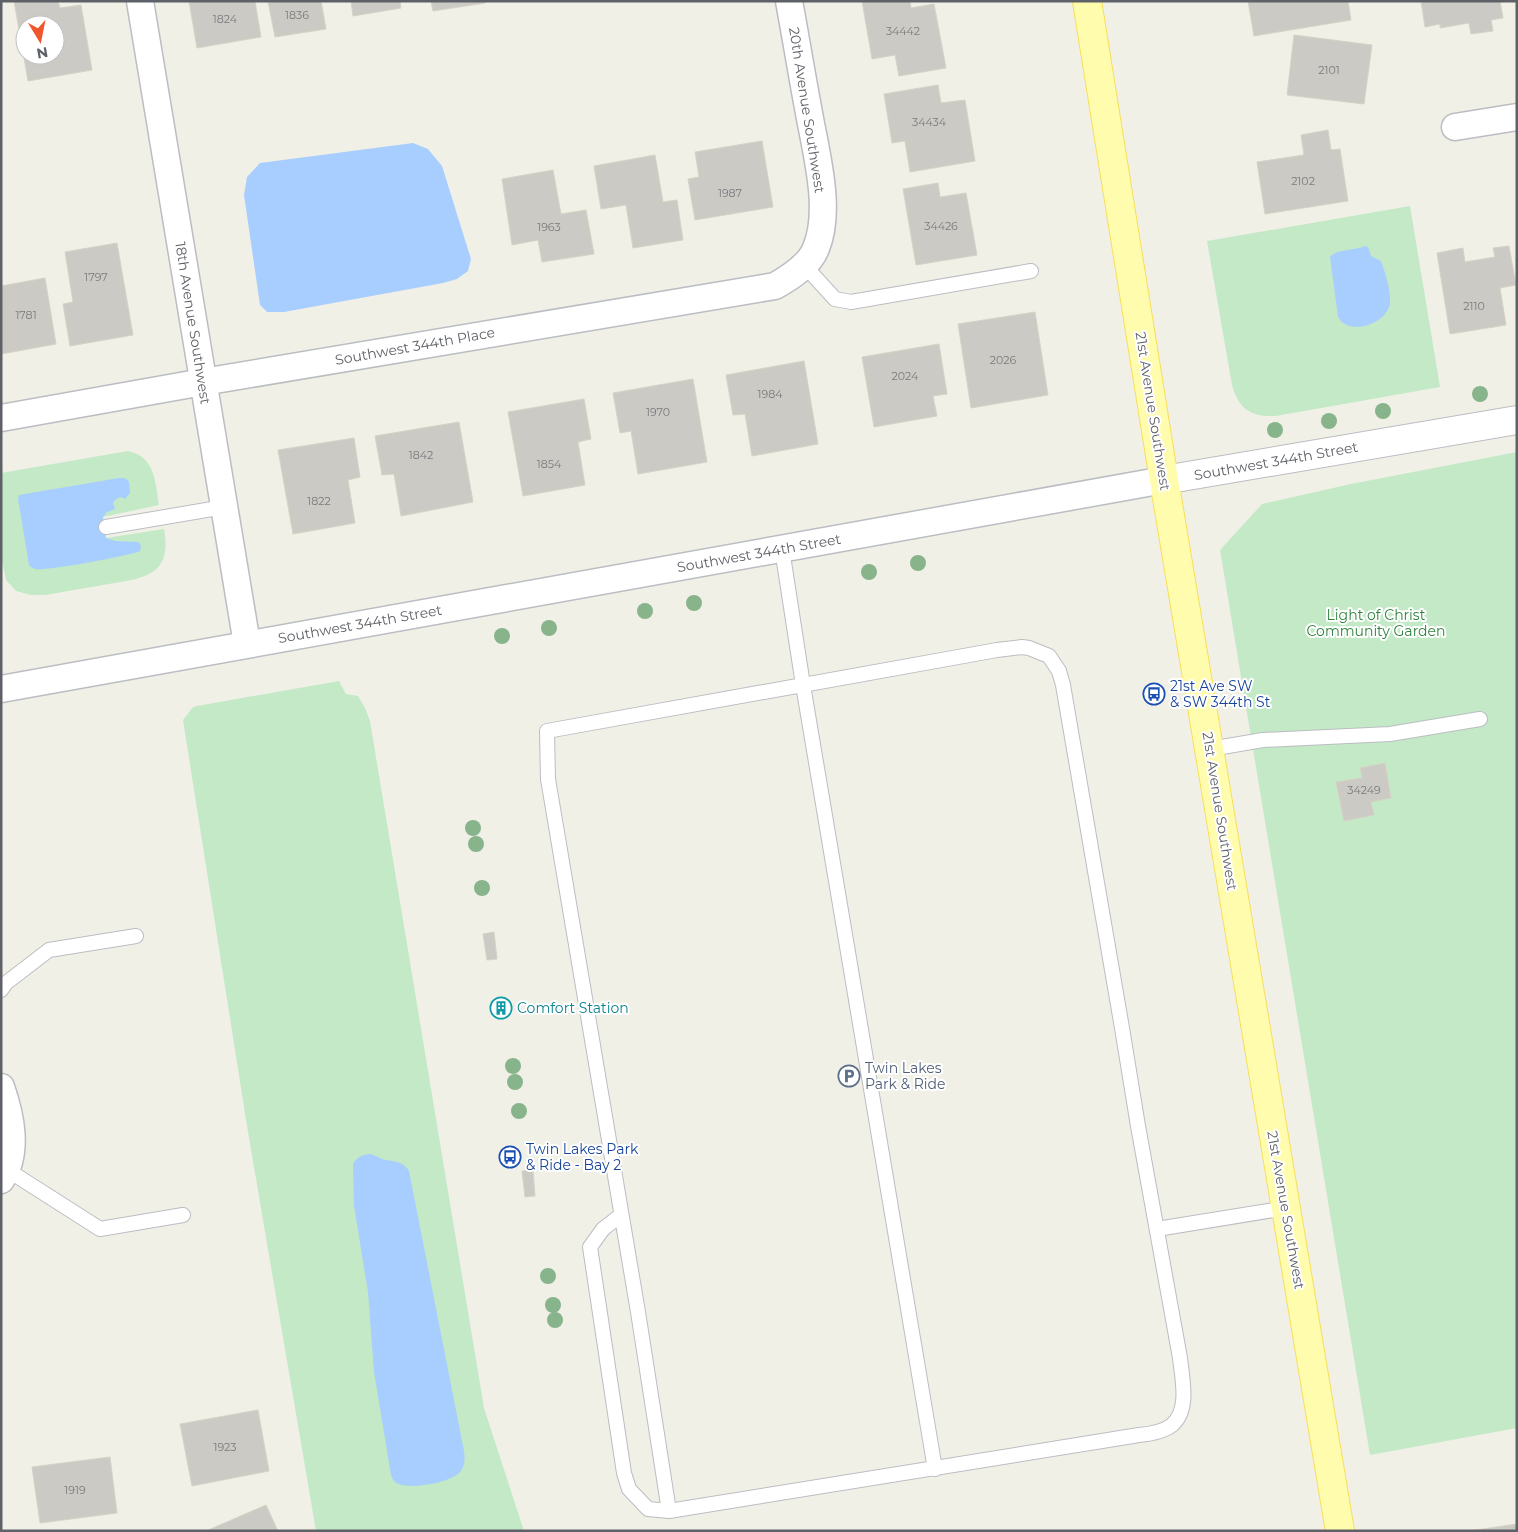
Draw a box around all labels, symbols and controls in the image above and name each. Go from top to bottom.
house number: 1836 [285,8,309,22]
house number: 1824 [213,12,238,26]
north arrow [15,15,65,65]
house number: 34442 [886,24,920,38]
street label: 20th Avenue Southwest [785,26,829,194]
text: N [35,43,49,63]
house number: 2101 [1318,63,1340,77]
house number: 34434 [912,115,947,129]
house number: 2102 [1291,174,1315,188]
house number: 1987 [718,186,742,200]
house number: 34426 [924,219,958,233]
house number: 1963 [537,220,561,234]
street label: 18th Avenue Southwest [171,241,215,406]
house number: 1797 [84,270,108,284]
house number: 2110 [1463,299,1485,313]
house number: 1781 [15,308,37,322]
street label: Southwest 344th Place [334,323,496,369]
street label: 21st Avenue Southwest [1132,330,1174,492]
house number: 2026 [990,353,1017,367]
house number: 2024 [892,369,919,383]
house number: 1984 [758,387,783,401]
house number: 1970 [646,405,670,419]
street label: Southwest 344th Street [1193,438,1360,484]
house number: 1842 [409,448,433,462]
house number: 1854 [537,457,562,471]
house number: 1822 [307,494,331,508]
street label: Southwest 344th Street [676,530,843,576]
street label: Southwest 344th Street [277,601,444,647]
park label: Light of Christ Community Garden [1307,606,1445,640]
place label: 21st Ave SW & SW 344th St [1170,677,1271,711]
bus stop icon: 21st Ave SW & SW 344th St [1142,682,1166,706]
street label: 21st Avenue Southwest [1199,730,1241,892]
house number: 34249 [1347,783,1381,797]
building icon: Comfort Station [489,996,513,1020]
place label: Comfort Station [517,999,629,1017]
place label: Twin Lakes Park & Ride [865,1059,946,1093]
parking icon: Twin Lakes Park & Ride [837,1064,861,1088]
street label: 21st Avenue Southwest [1263,1129,1309,1291]
place label: Twin Lakes Park & Ride - Bay 2 [526,1140,639,1174]
bus stop icon: Twin Lakes Park & Ride - Bay 2 [498,1145,522,1169]
house number: 1923 [213,1440,237,1454]
house number: 1919 [64,1483,86,1497]

